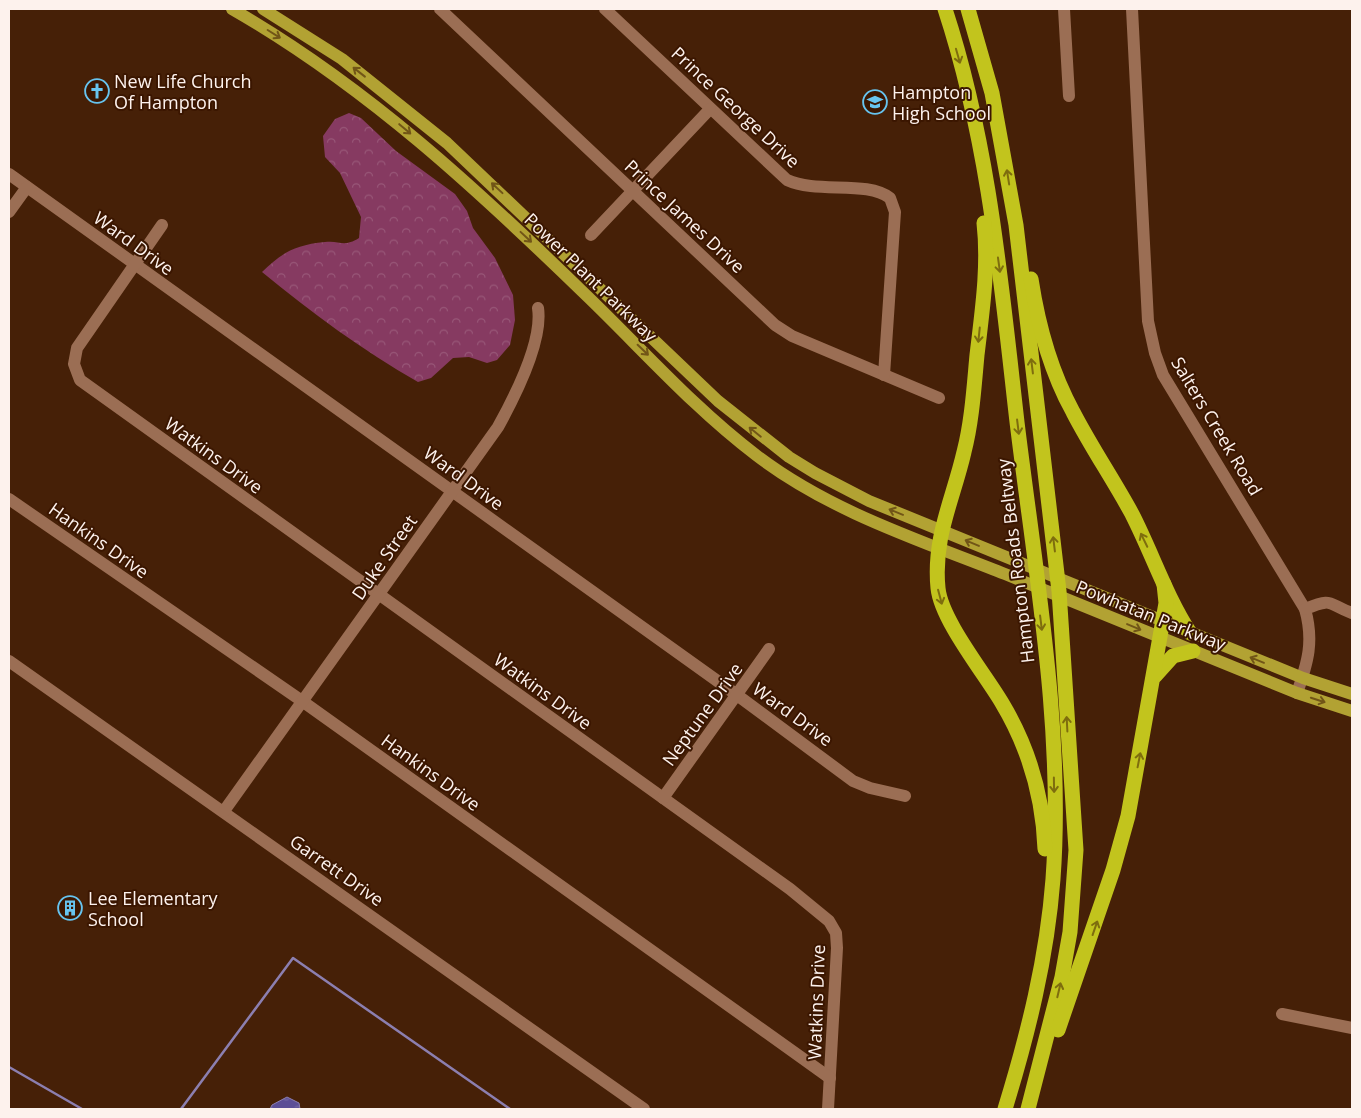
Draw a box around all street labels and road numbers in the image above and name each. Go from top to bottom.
street label: Prince George Drive [667,41,805,173]
street label: Prince James Drive [620,154,750,278]
street label: Ward Drive [89,206,179,280]
street label: Power Plant Parkway [519,207,663,347]
street label: Salters Creek Road [1166,352,1268,500]
street label: Watkins Drive [160,411,268,499]
street label: Ward Drive [419,441,509,515]
street label: Hampton Roads Beltway [990,456,1039,665]
street label: Hankins Drive [44,497,154,583]
street label: Duke Street [346,510,422,604]
street label: Powhatan Parkway [1073,574,1230,656]
street label: Watkins Drive [489,647,597,735]
street label: Neptune Drive [656,658,748,770]
street label: Ward Drive [748,677,838,751]
street label: Hankins Drive [377,728,485,816]
street label: Garrett Drive [285,829,389,911]
street label: Watkins Drive [802,944,830,1060]

